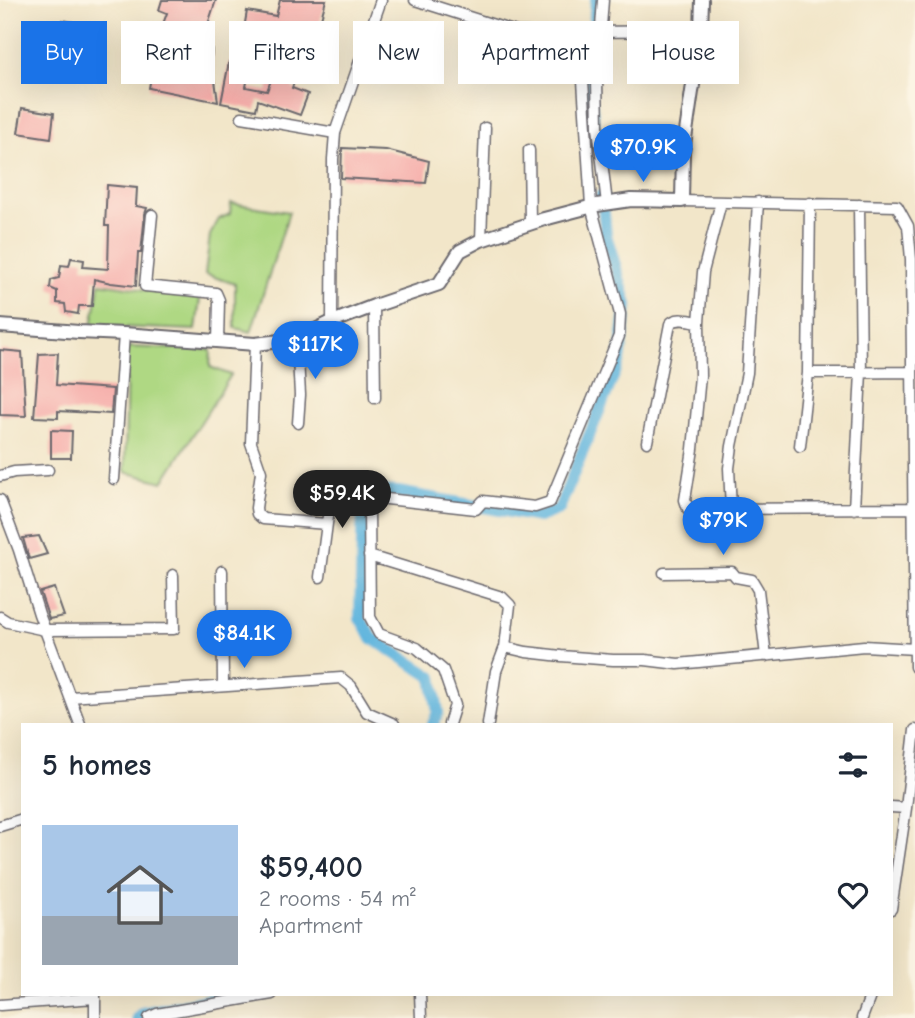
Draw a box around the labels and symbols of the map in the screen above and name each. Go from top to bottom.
pin: $70.9K [586,124,700,184]
pin: $117K [266,322,364,381]
pin: $59.4K [285,470,399,530]
pin: $79K [682,498,764,557]
pin: $84.1K [187,610,301,670]

